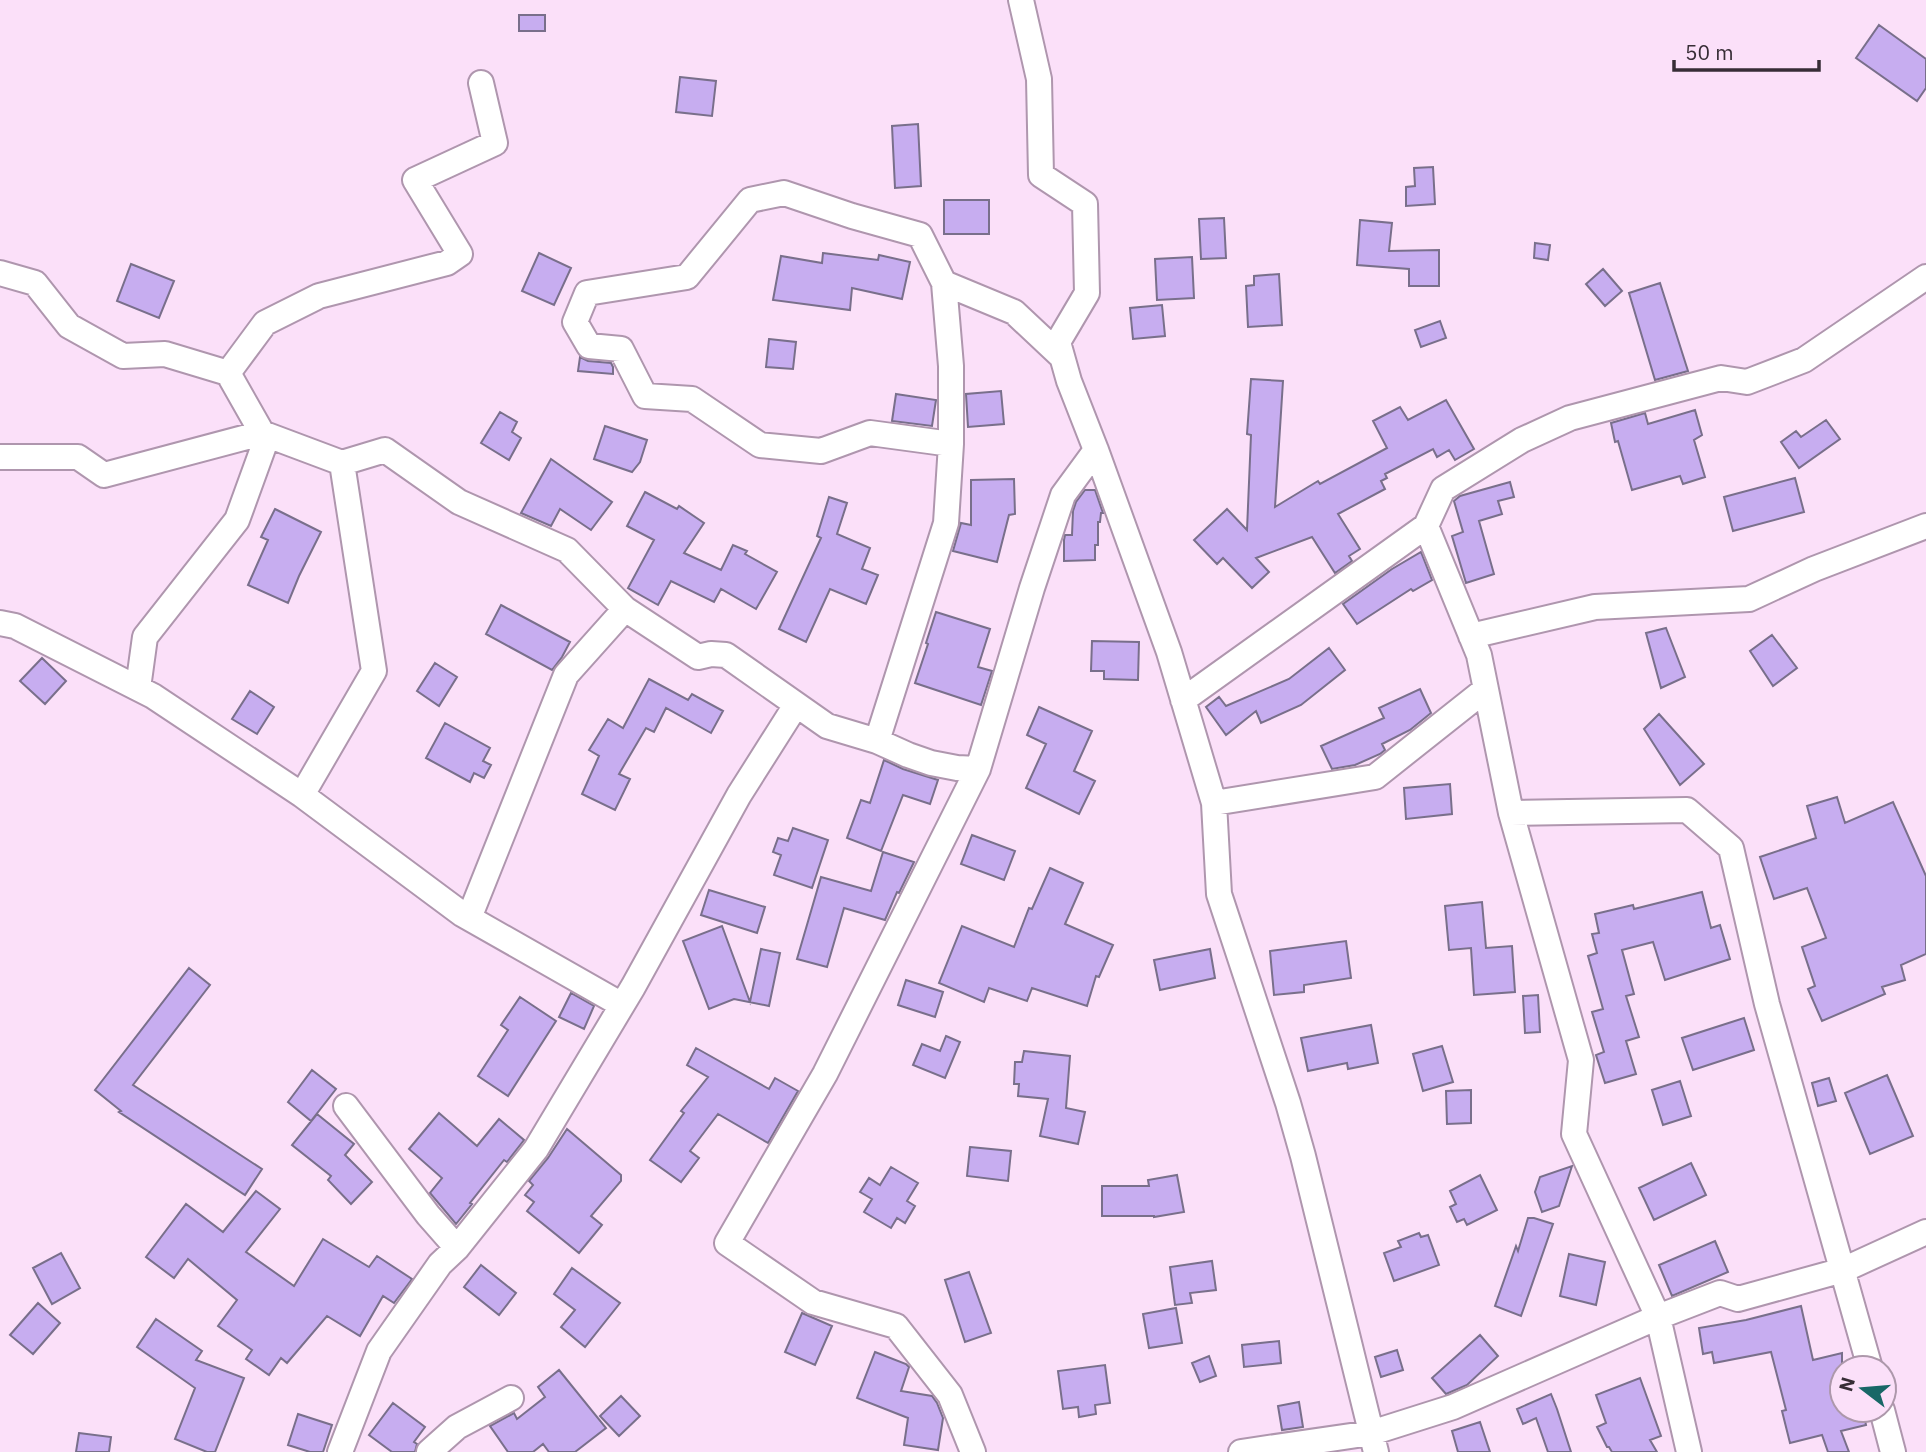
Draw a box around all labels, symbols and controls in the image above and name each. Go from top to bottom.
scale bar [1674,28,1819,72]
text: 50 m [1685,38,1734,66]
north arrow [1828,1354,1898,1424]
text: N [1833,1374,1860,1394]

